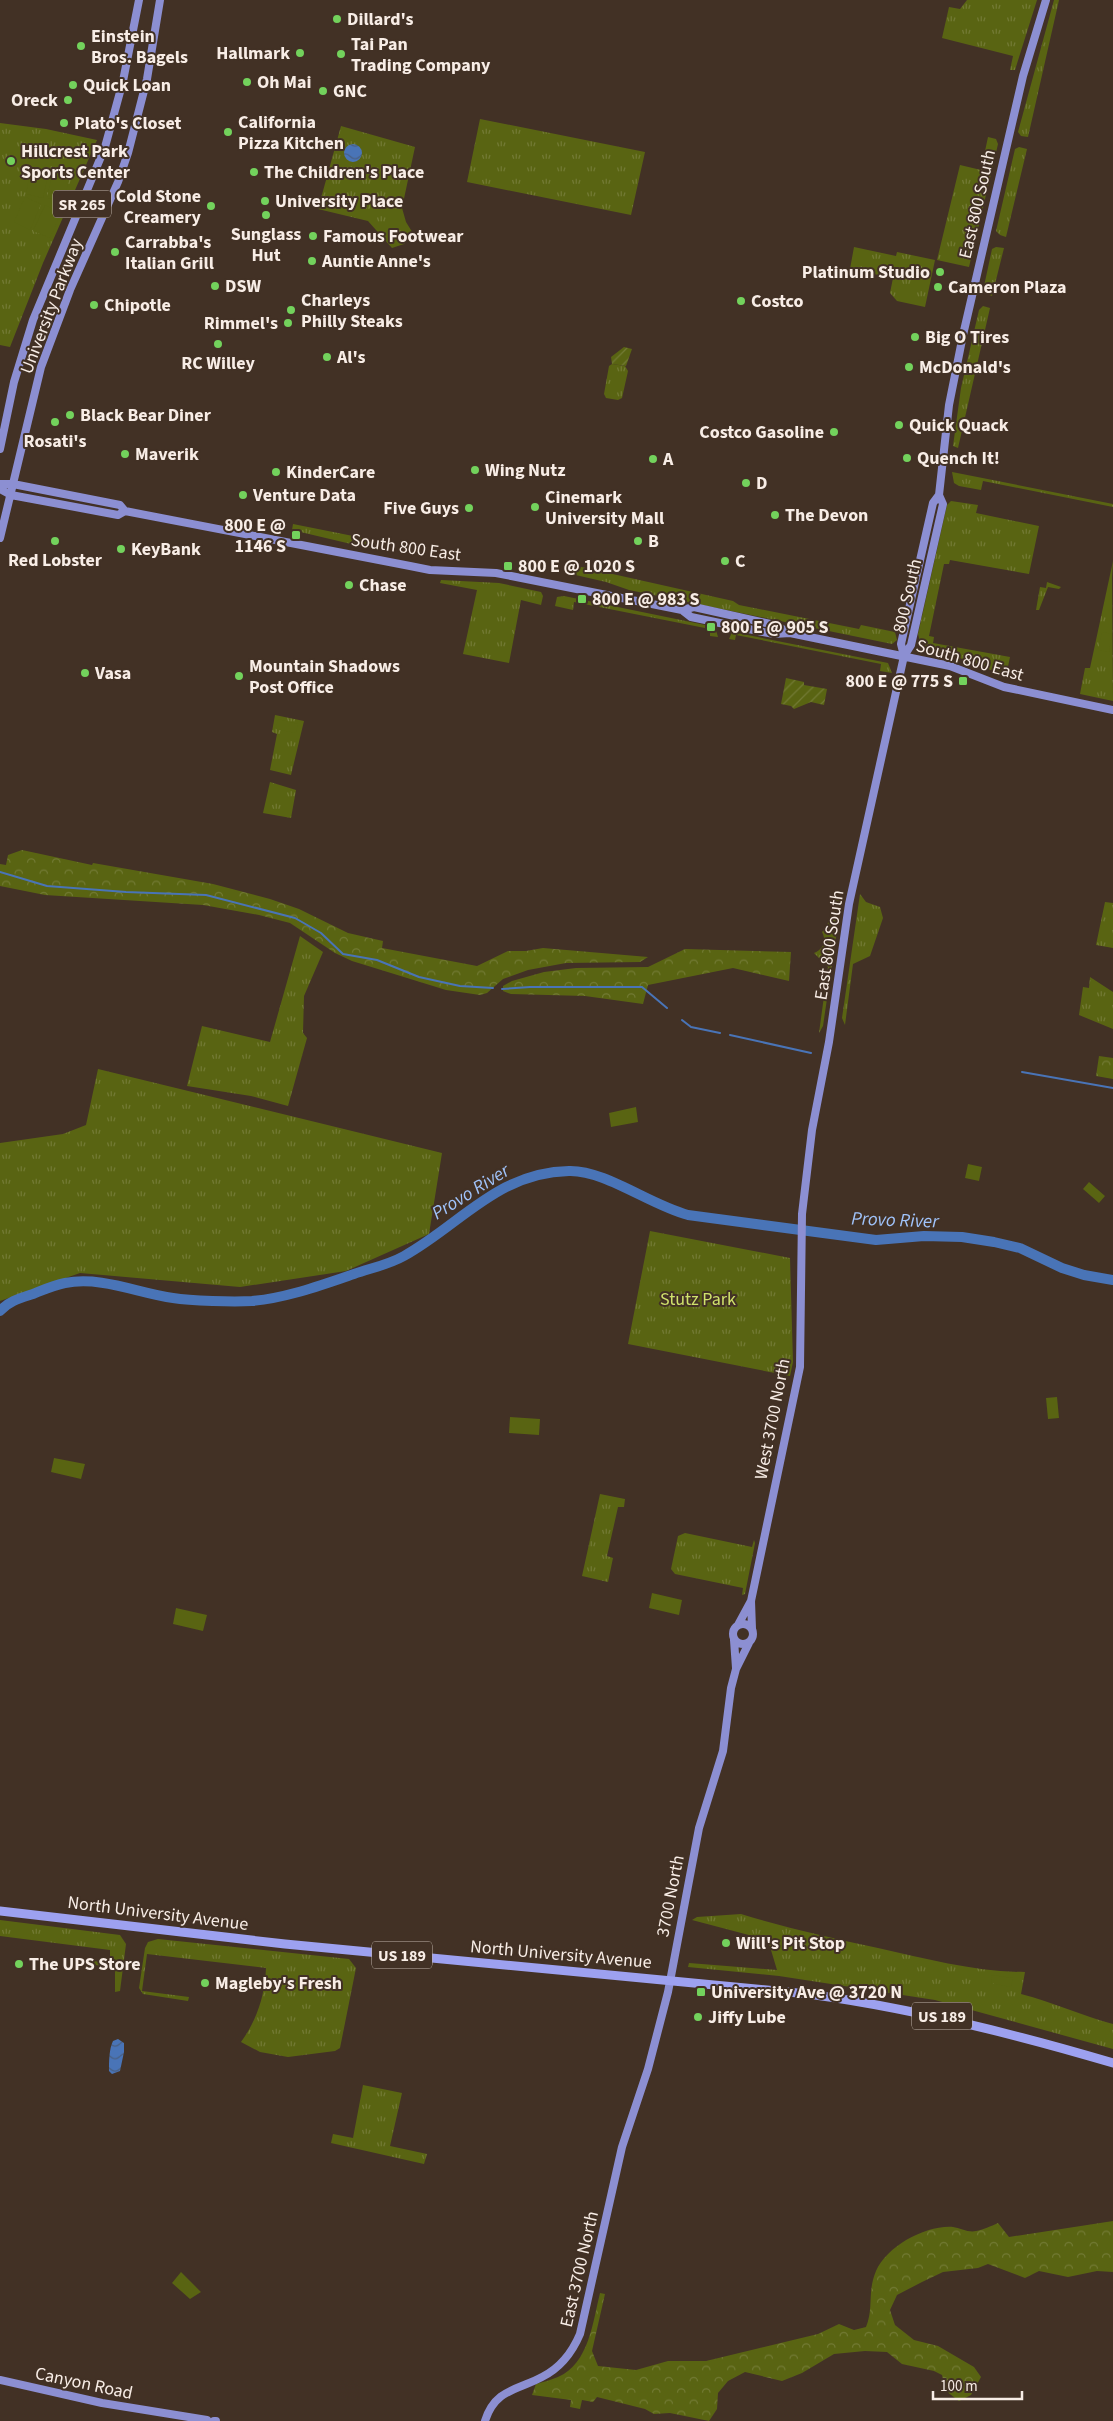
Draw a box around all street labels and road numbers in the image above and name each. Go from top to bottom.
street label: East 800 South [953,147,1002,261]
road number: SR 265 [53,190,111,218]
street label: University Parkway [14,234,89,378]
street label: South 800 East [349,527,463,568]
street label: 800 South [887,557,928,636]
street label: South 800 East [913,633,1027,688]
street label: East 800 South [808,888,851,1002]
street label: West 3700 North [748,1356,796,1482]
street label: 3700 North [650,1853,691,1939]
street label: North University Avenue [66,1890,250,1937]
street label: North University Avenue [469,1934,653,1975]
road number: US 189 [372,1942,432,1968]
road number: US 189 [912,2002,972,2030]
street label: East 3700 North [554,2209,605,2330]
street label: Canyon Road [33,2361,135,2406]

